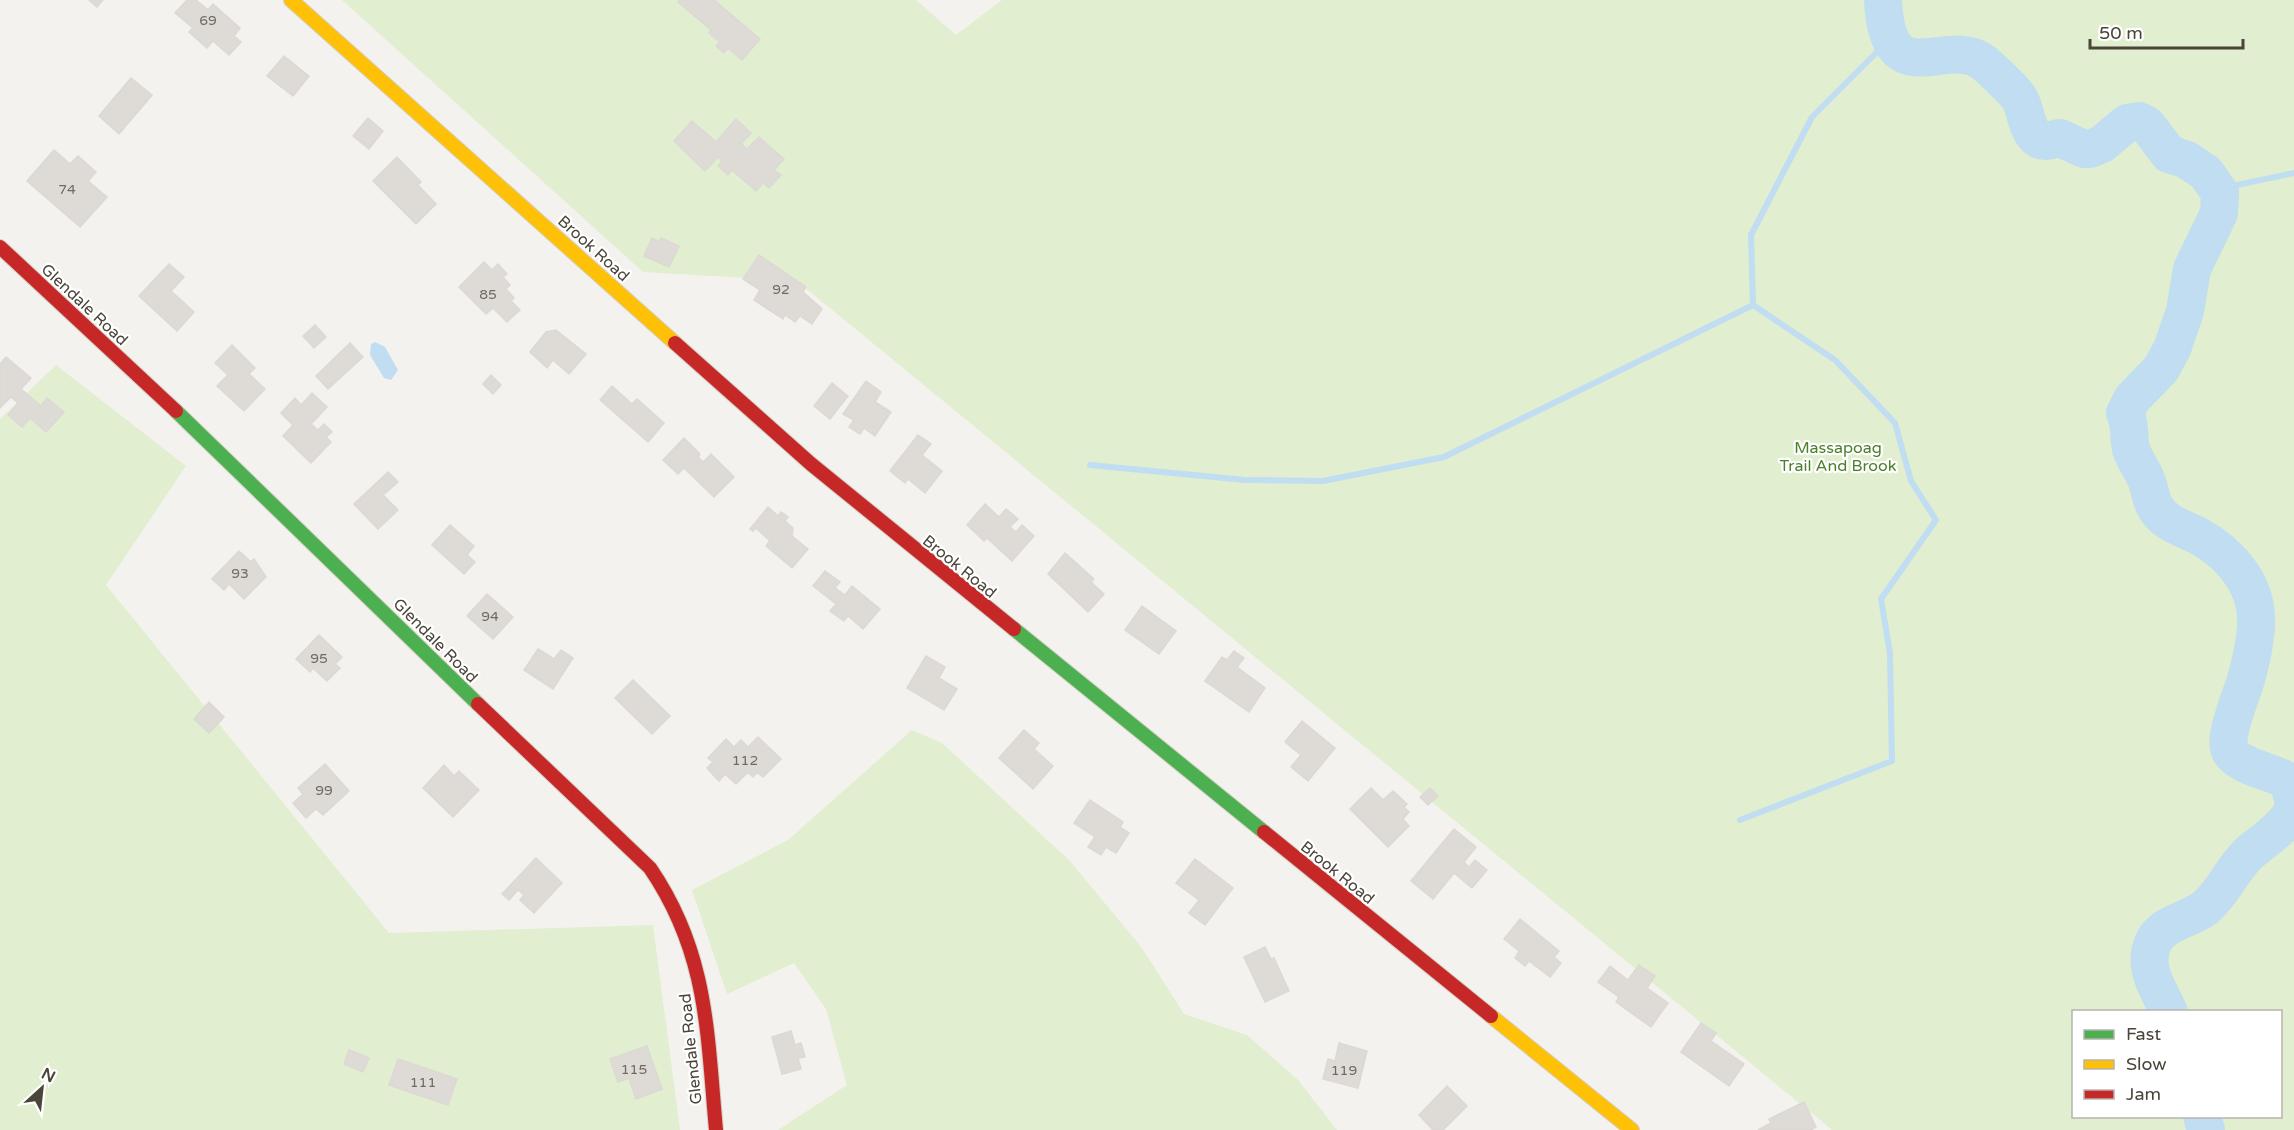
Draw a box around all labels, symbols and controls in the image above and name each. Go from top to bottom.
house number: 69 [199,12,217,29]
scale bar [2090,12,2243,50]
text: 50 m [2099,22,2143,44]
house number: 74 [58,181,76,198]
street label: Brook Road [553,211,633,286]
street label: Glendale Road [37,259,132,350]
house number: 92 [772,281,790,298]
house number: 85 [479,286,497,303]
park label: Massapoag Trail And Brook [1780,438,1897,476]
street label: Brook Road [918,531,1000,603]
house number: 93 [231,565,249,582]
street label: Glendale Road [389,594,482,687]
house number: 94 [481,608,499,625]
house number: 95 [310,650,328,667]
house number: 112 [732,752,758,769]
house number: 99 [315,782,333,799]
street label: Brook Road [1296,837,1378,909]
street label: Glendale Road [675,992,707,1105]
legend [2072,1010,2282,1118]
text: Fast [2126,1023,2161,1045]
text: Slow [2126,1053,2167,1075]
north arrow [12,1058,72,1118]
house number: 115 [621,1061,647,1078]
house number: 119 [1331,1062,1357,1079]
text: N [38,1064,59,1087]
house number: 111 [410,1074,436,1091]
text: Jam [2126,1083,2161,1105]

